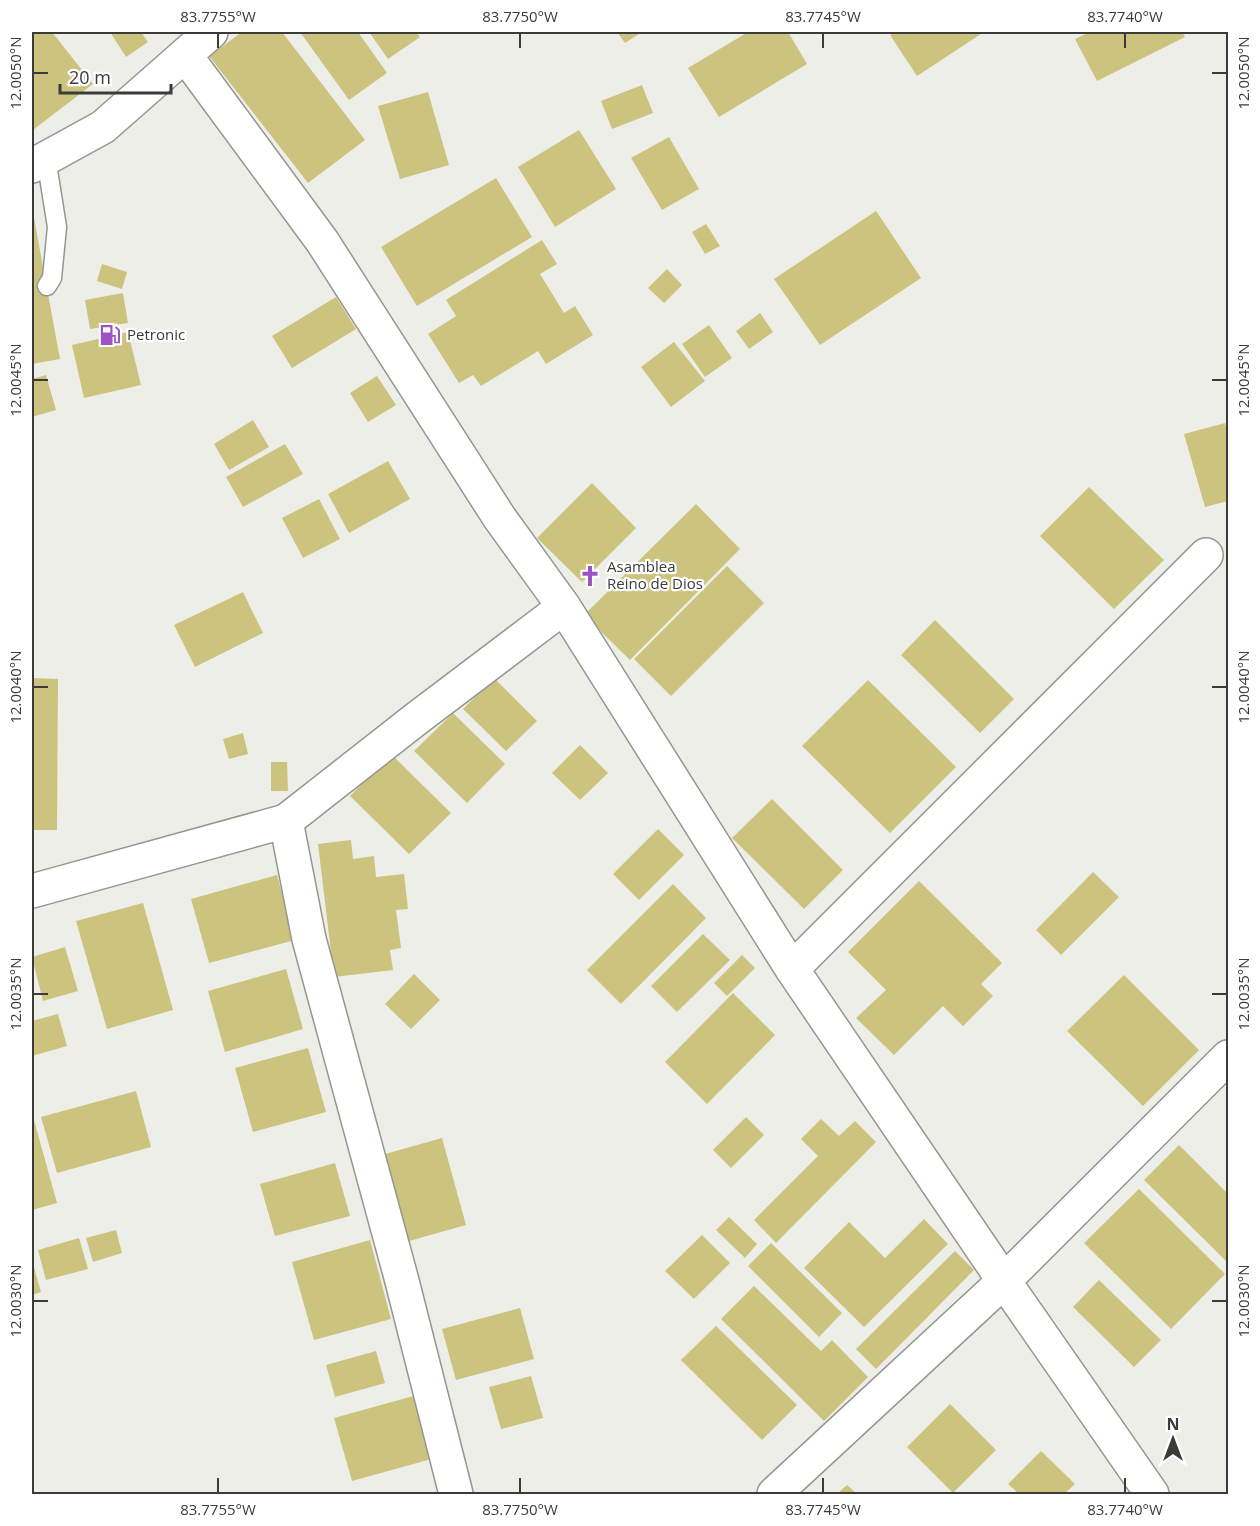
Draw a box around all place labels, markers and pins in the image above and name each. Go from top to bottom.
fuel station icon: Petronic [98,323,122,347]
place label: Petronic [127,324,185,344]
place label: Asamblea Reino de Dios [607,556,703,593]
church icon: Asamblea Reino de Dios [578,564,602,588]

